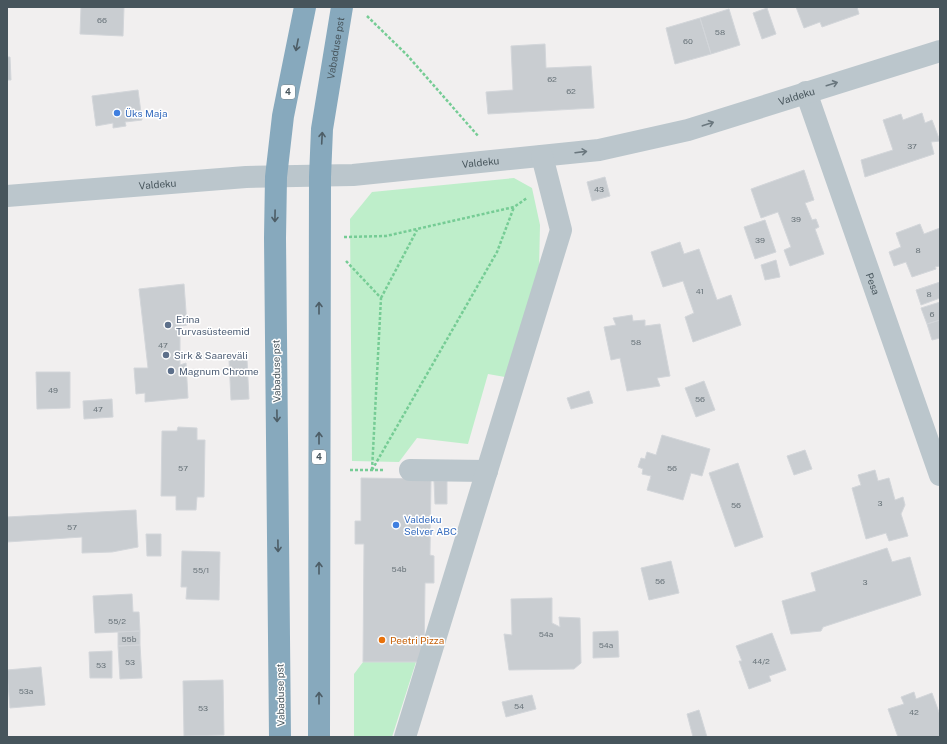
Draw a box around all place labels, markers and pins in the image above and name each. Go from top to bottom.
place label: Üks Maja [125,107,167,119]
marker: Üks Maja [112,108,122,118]
place label: Erina Turvasüsteemid [176,313,250,337]
marker: Erina Turvasüsteemid [163,320,173,330]
place label: Sirk & Saareväli [174,349,248,361]
marker: Sirk & Saareväli [161,350,171,360]
place label: Magnum Chrome [179,365,259,377]
marker: Magnum Chrome [166,366,176,376]
place label: Valdeku Selver ABC [404,513,457,537]
marker: Valdeku Selver ABC [391,520,401,530]
place label: Peetri Pizza [390,634,444,646]
marker: Peetri Pizza [377,635,387,645]

